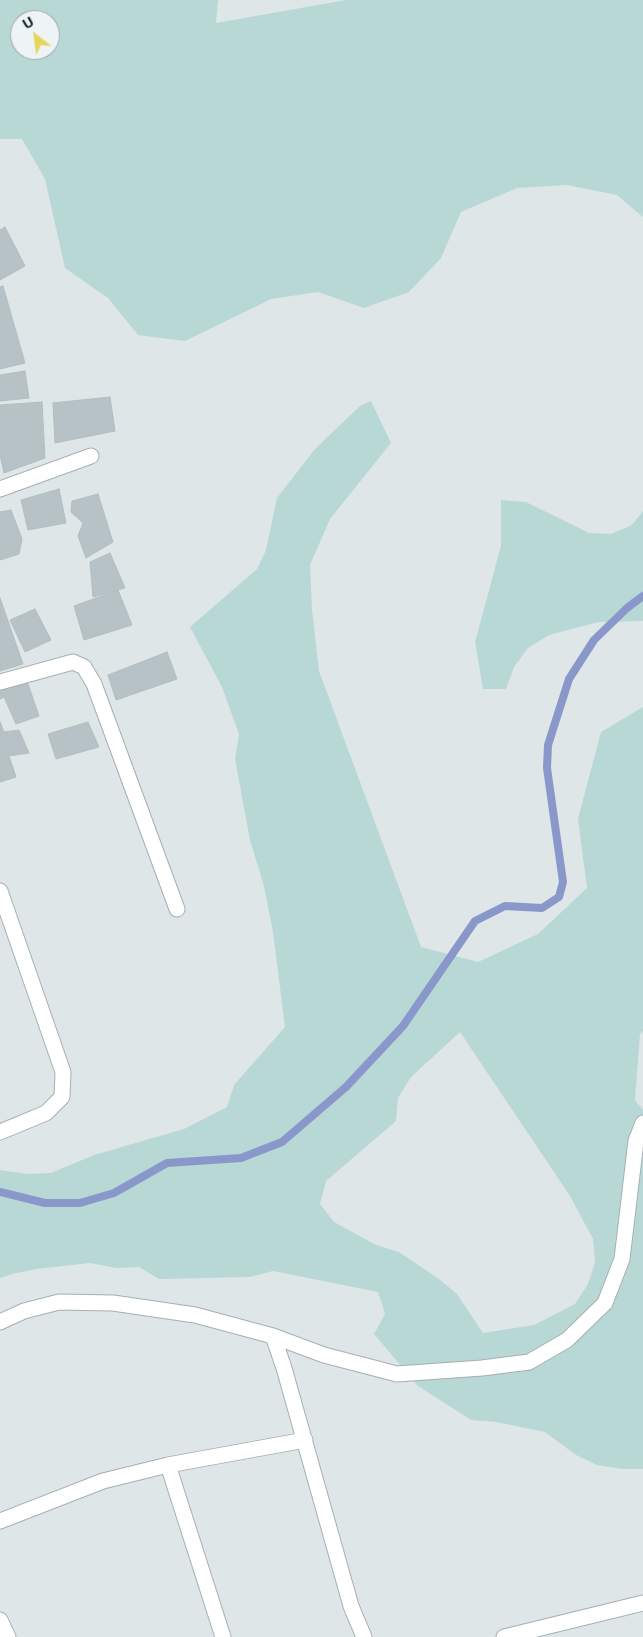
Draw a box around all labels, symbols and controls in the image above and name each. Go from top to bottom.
north arrow [10,10,60,60]
text: U [19,13,36,32]

